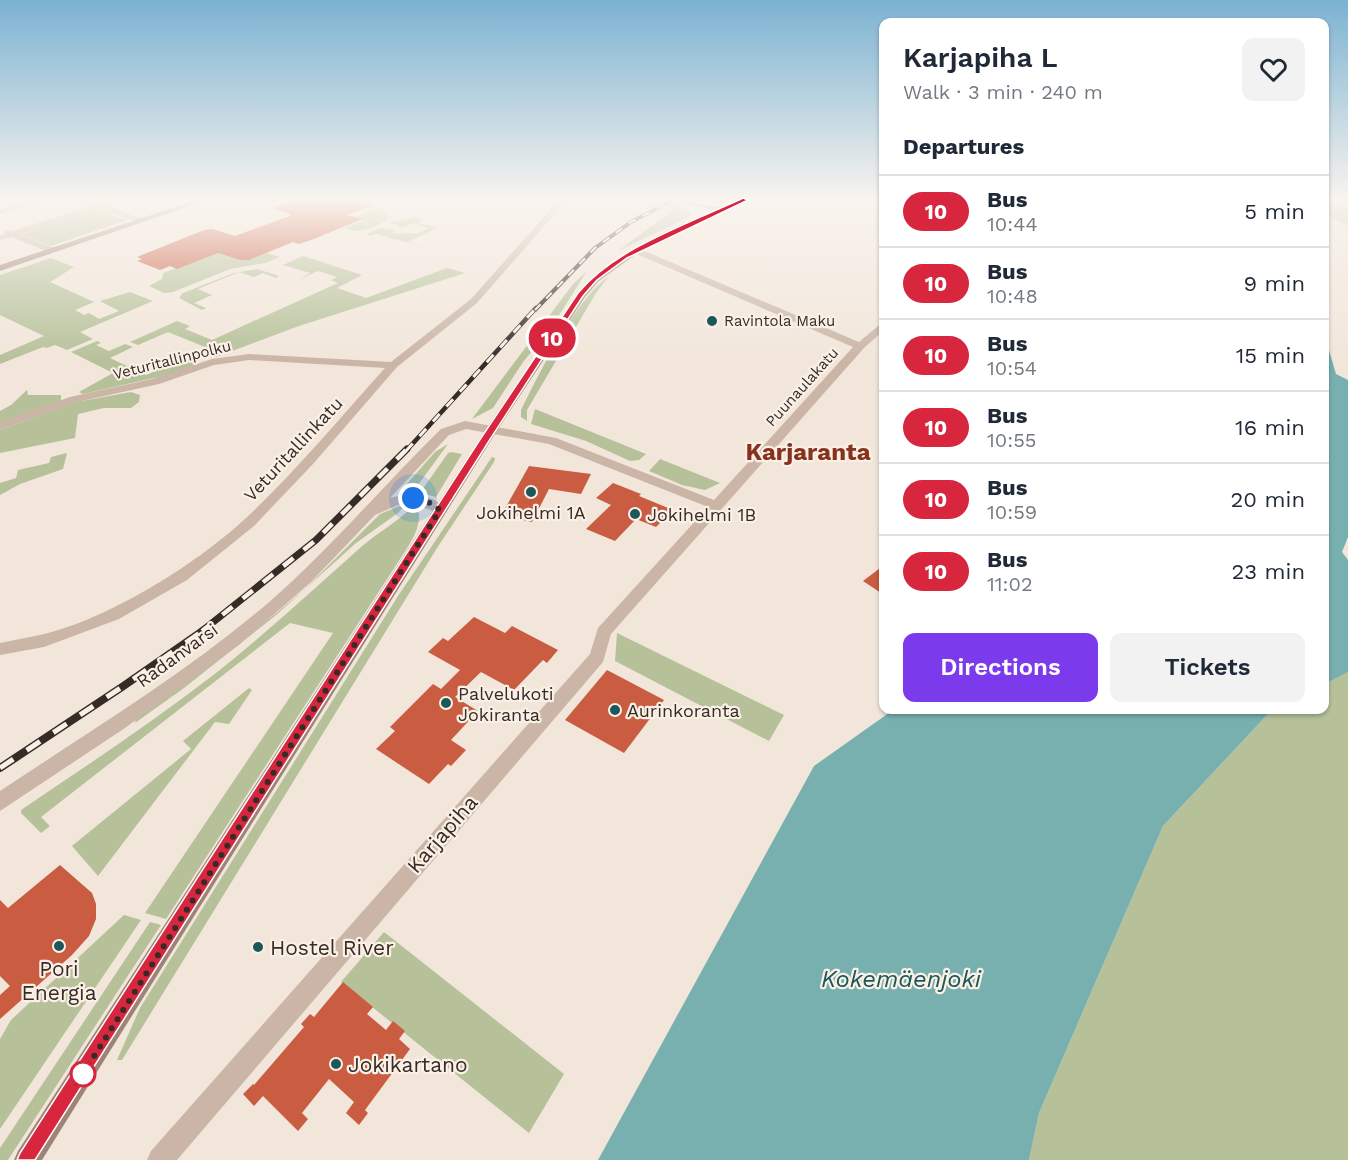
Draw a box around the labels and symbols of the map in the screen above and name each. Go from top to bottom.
place label: Ravintola Maku [724,312,835,330]
marker: Ravintola Maku [705,314,719,328]
line badge: 10 [525,318,579,358]
street label: Veturitallinpolku [111,337,233,383]
street label: Puunaulakatu [762,344,842,430]
street label: Veturitallinkatu [239,393,347,505]
district label: Karjaranta [745,438,871,466]
your location [398,483,428,513]
marker: Jokihelmi 1A [524,485,538,499]
place label: Jokihelmi 1A [476,502,586,523]
place label: Jokihelmi 1B [647,504,756,525]
marker: Jokihelmi 1B [628,507,642,521]
street label: Radanvarsi [132,619,222,691]
place label: Palvelukoti Jokiranta [458,683,554,725]
marker: Palvelukoti Jokiranta [439,696,453,710]
place label: Aurinkoranta [627,700,740,721]
marker: Aurinkoranta [608,703,622,717]
street label: Karjapiha [401,790,483,878]
place label: Hostel River [270,935,394,960]
marker: Pori Energia [52,939,66,953]
marker: Hostel River [251,940,265,954]
place label: Pori Energia [21,956,97,1005]
water label: Kokemäenjoki [821,965,982,993]
place label: Jokikartano [348,1052,468,1077]
marker: Jokikartano [329,1057,343,1071]
unlabelled marker [70,1061,96,1087]

